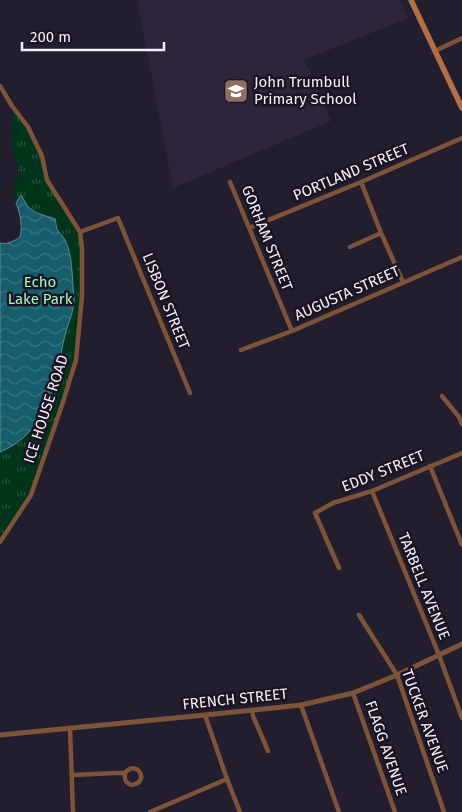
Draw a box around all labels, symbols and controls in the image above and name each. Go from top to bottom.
scale bar [22,20,165,52]
text: 200 m [30,28,71,46]
place label: John Trumbull Primary School [254,73,357,108]
school or university icon: John Trumbull Primary School [223,78,249,104]
street label: PORTLAND STREET [290,139,412,205]
street label: GORHAM STREET [238,183,296,293]
street label: LISBON STREET [138,250,194,352]
street label: AUGUSTA STREET [291,262,403,324]
park label: Echo Lake Park [8,273,73,308]
street label: ICE HOUSE ROAD [20,353,72,465]
street label: EDDY STREET [339,446,427,496]
street label: TARBELL AVENUE [394,530,454,642]
street label: TUCKER AVENUE [398,667,452,775]
street label: FRENCH STREET [181,684,289,713]
street label: FLAGG AVENUE [361,698,411,798]

